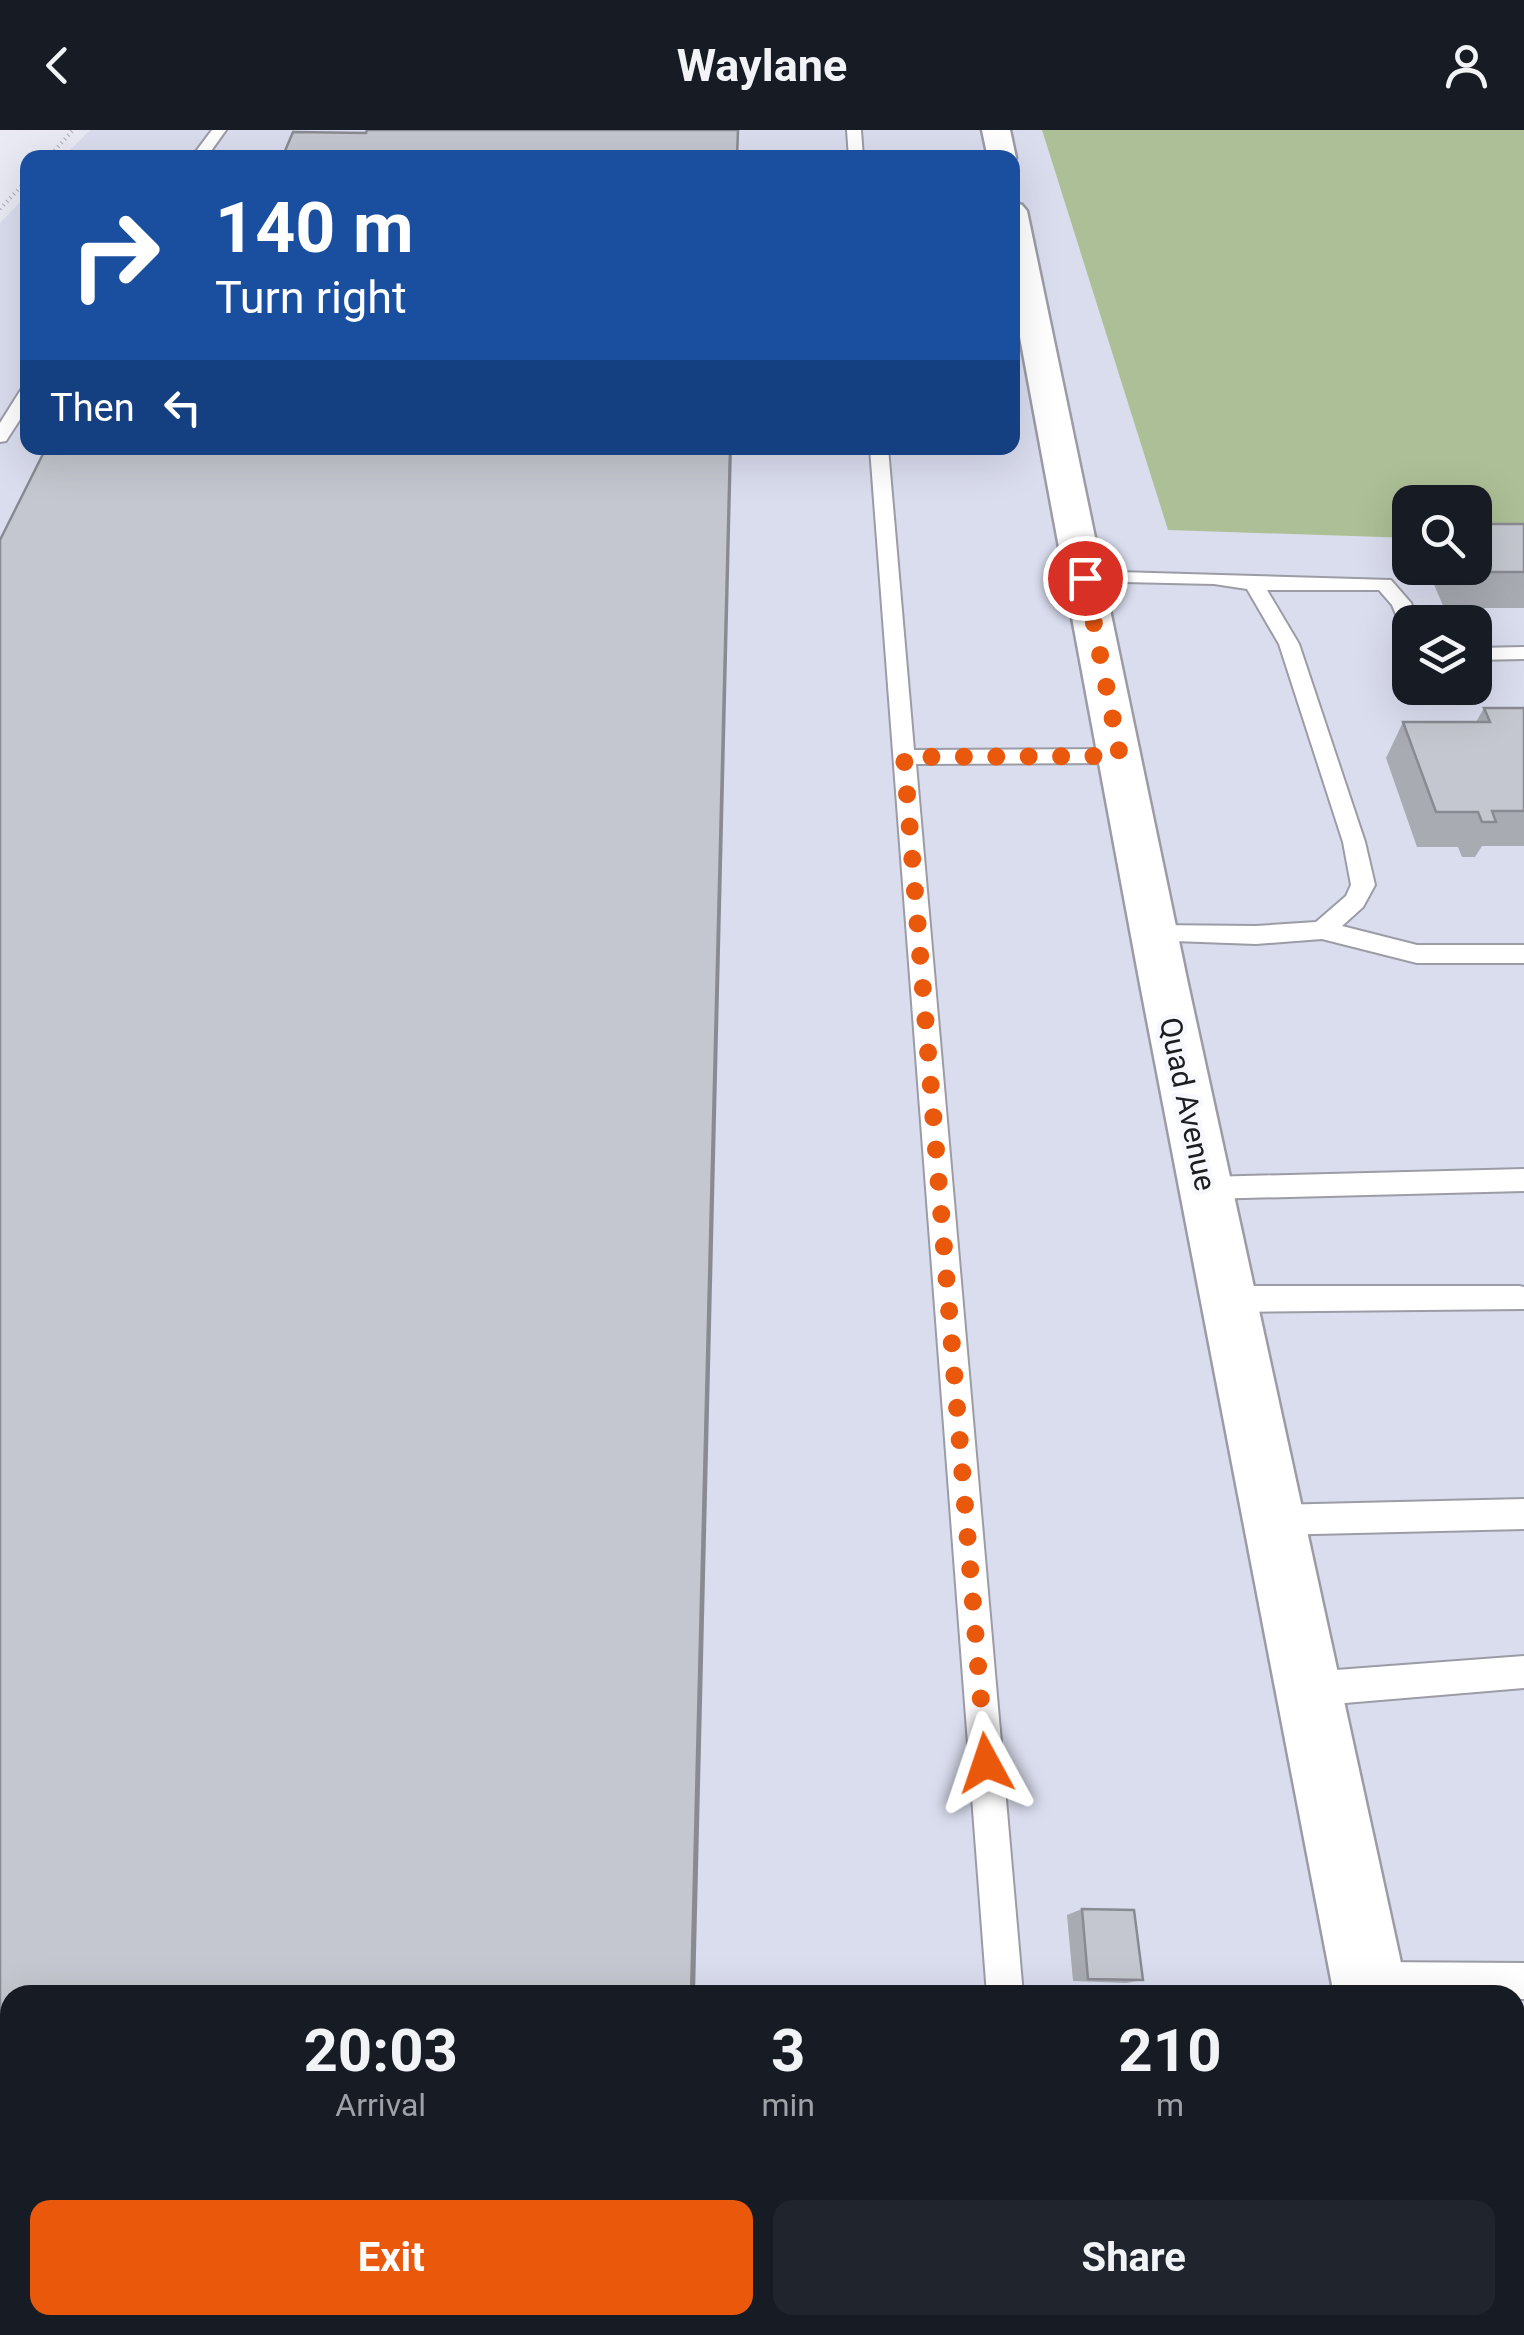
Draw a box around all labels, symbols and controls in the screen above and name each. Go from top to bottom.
icon: back [30,38,85,93]
icon: person [1439,38,1494,93]
text: Waylane [677,39,847,92]
text: 140 m [215,187,414,269]
icon: right [50,190,180,320]
text: Turn right [215,271,407,324]
icon: left [155,380,210,435]
text: Then [50,386,135,430]
map controls [1392,485,1492,705]
button: search [1392,485,1492,585]
pin [1043,536,1128,621]
icon: arrive [1058,551,1113,606]
button: layers [1392,605,1492,705]
street label: Quad Avenue [1153,1014,1223,1194]
position arrow [934,1711,1038,1815]
text: 20:03 [303,2015,458,2086]
text: 3 [771,2015,805,2086]
text: 210 [1118,2015,1222,2086]
text: Arrival [335,2086,426,2124]
text: min [761,2086,815,2124]
text: m [1156,2086,1184,2124]
button: Exit [30,2200,753,2315]
button: Share [773,2200,1495,2315]

